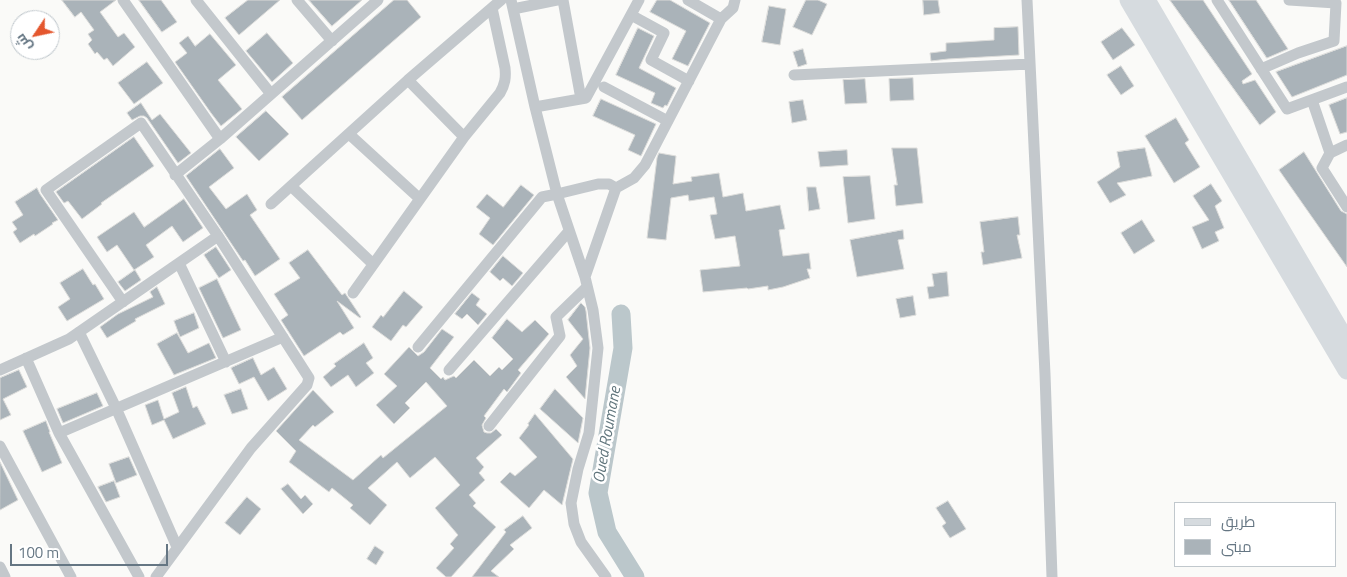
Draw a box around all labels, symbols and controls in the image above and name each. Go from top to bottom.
north arrow [10,10,60,60]
text: ش [9,30,37,56]
water label: Oued Roumane [590,385,626,485]
legend [1174,502,1337,567]
text: طريق [1221,510,1255,533]
scale bar [12,534,170,566]
text: مبنى [1221,535,1252,558]
text: 100 m [18,541,59,564]

